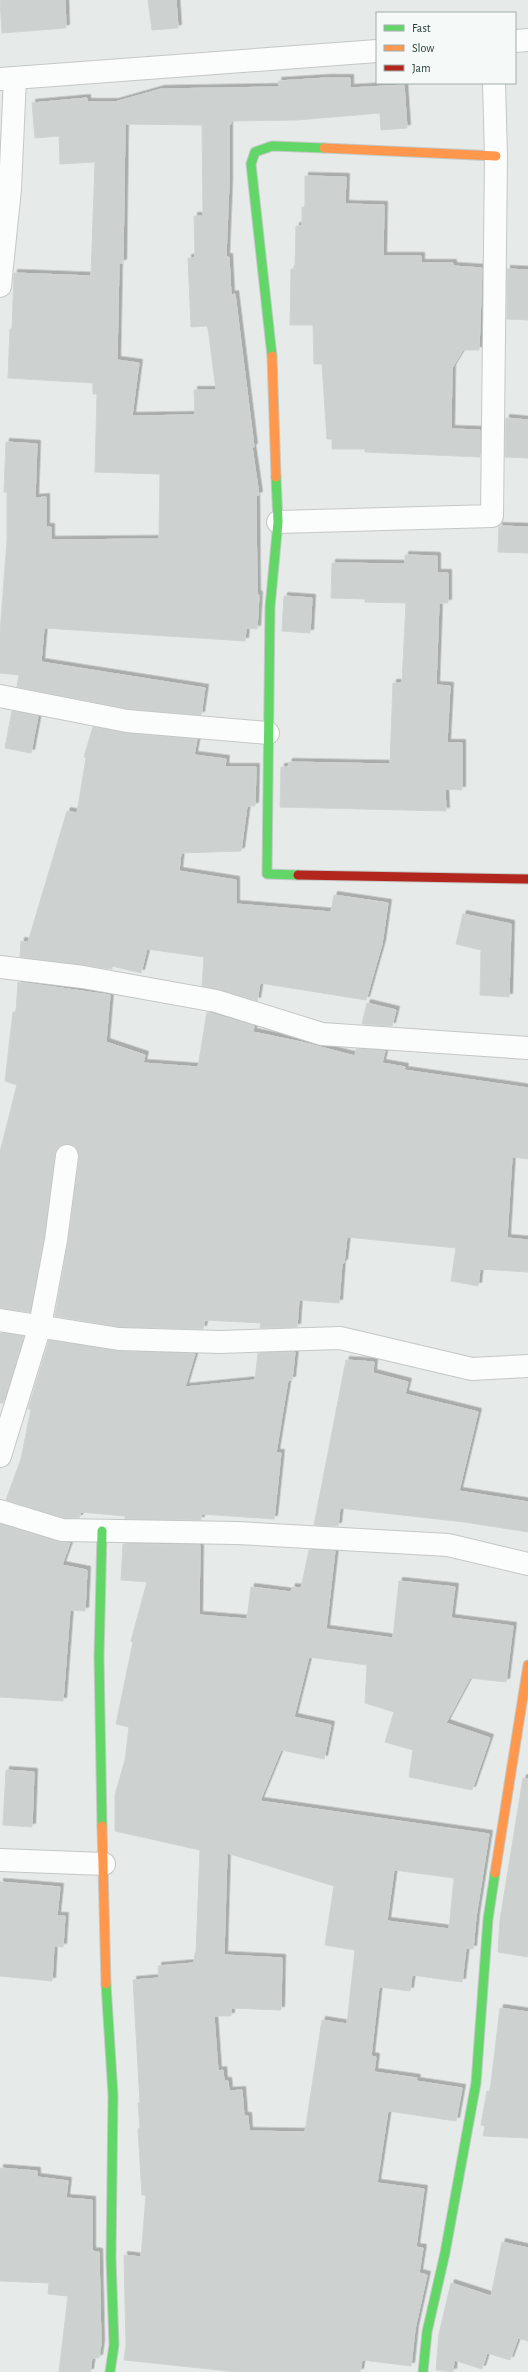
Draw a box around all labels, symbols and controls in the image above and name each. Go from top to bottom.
legend [376,12,516,84]
text: Fast [412,22,431,34]
text: Slow [412,42,434,54]
text: Jam [412,62,431,74]

